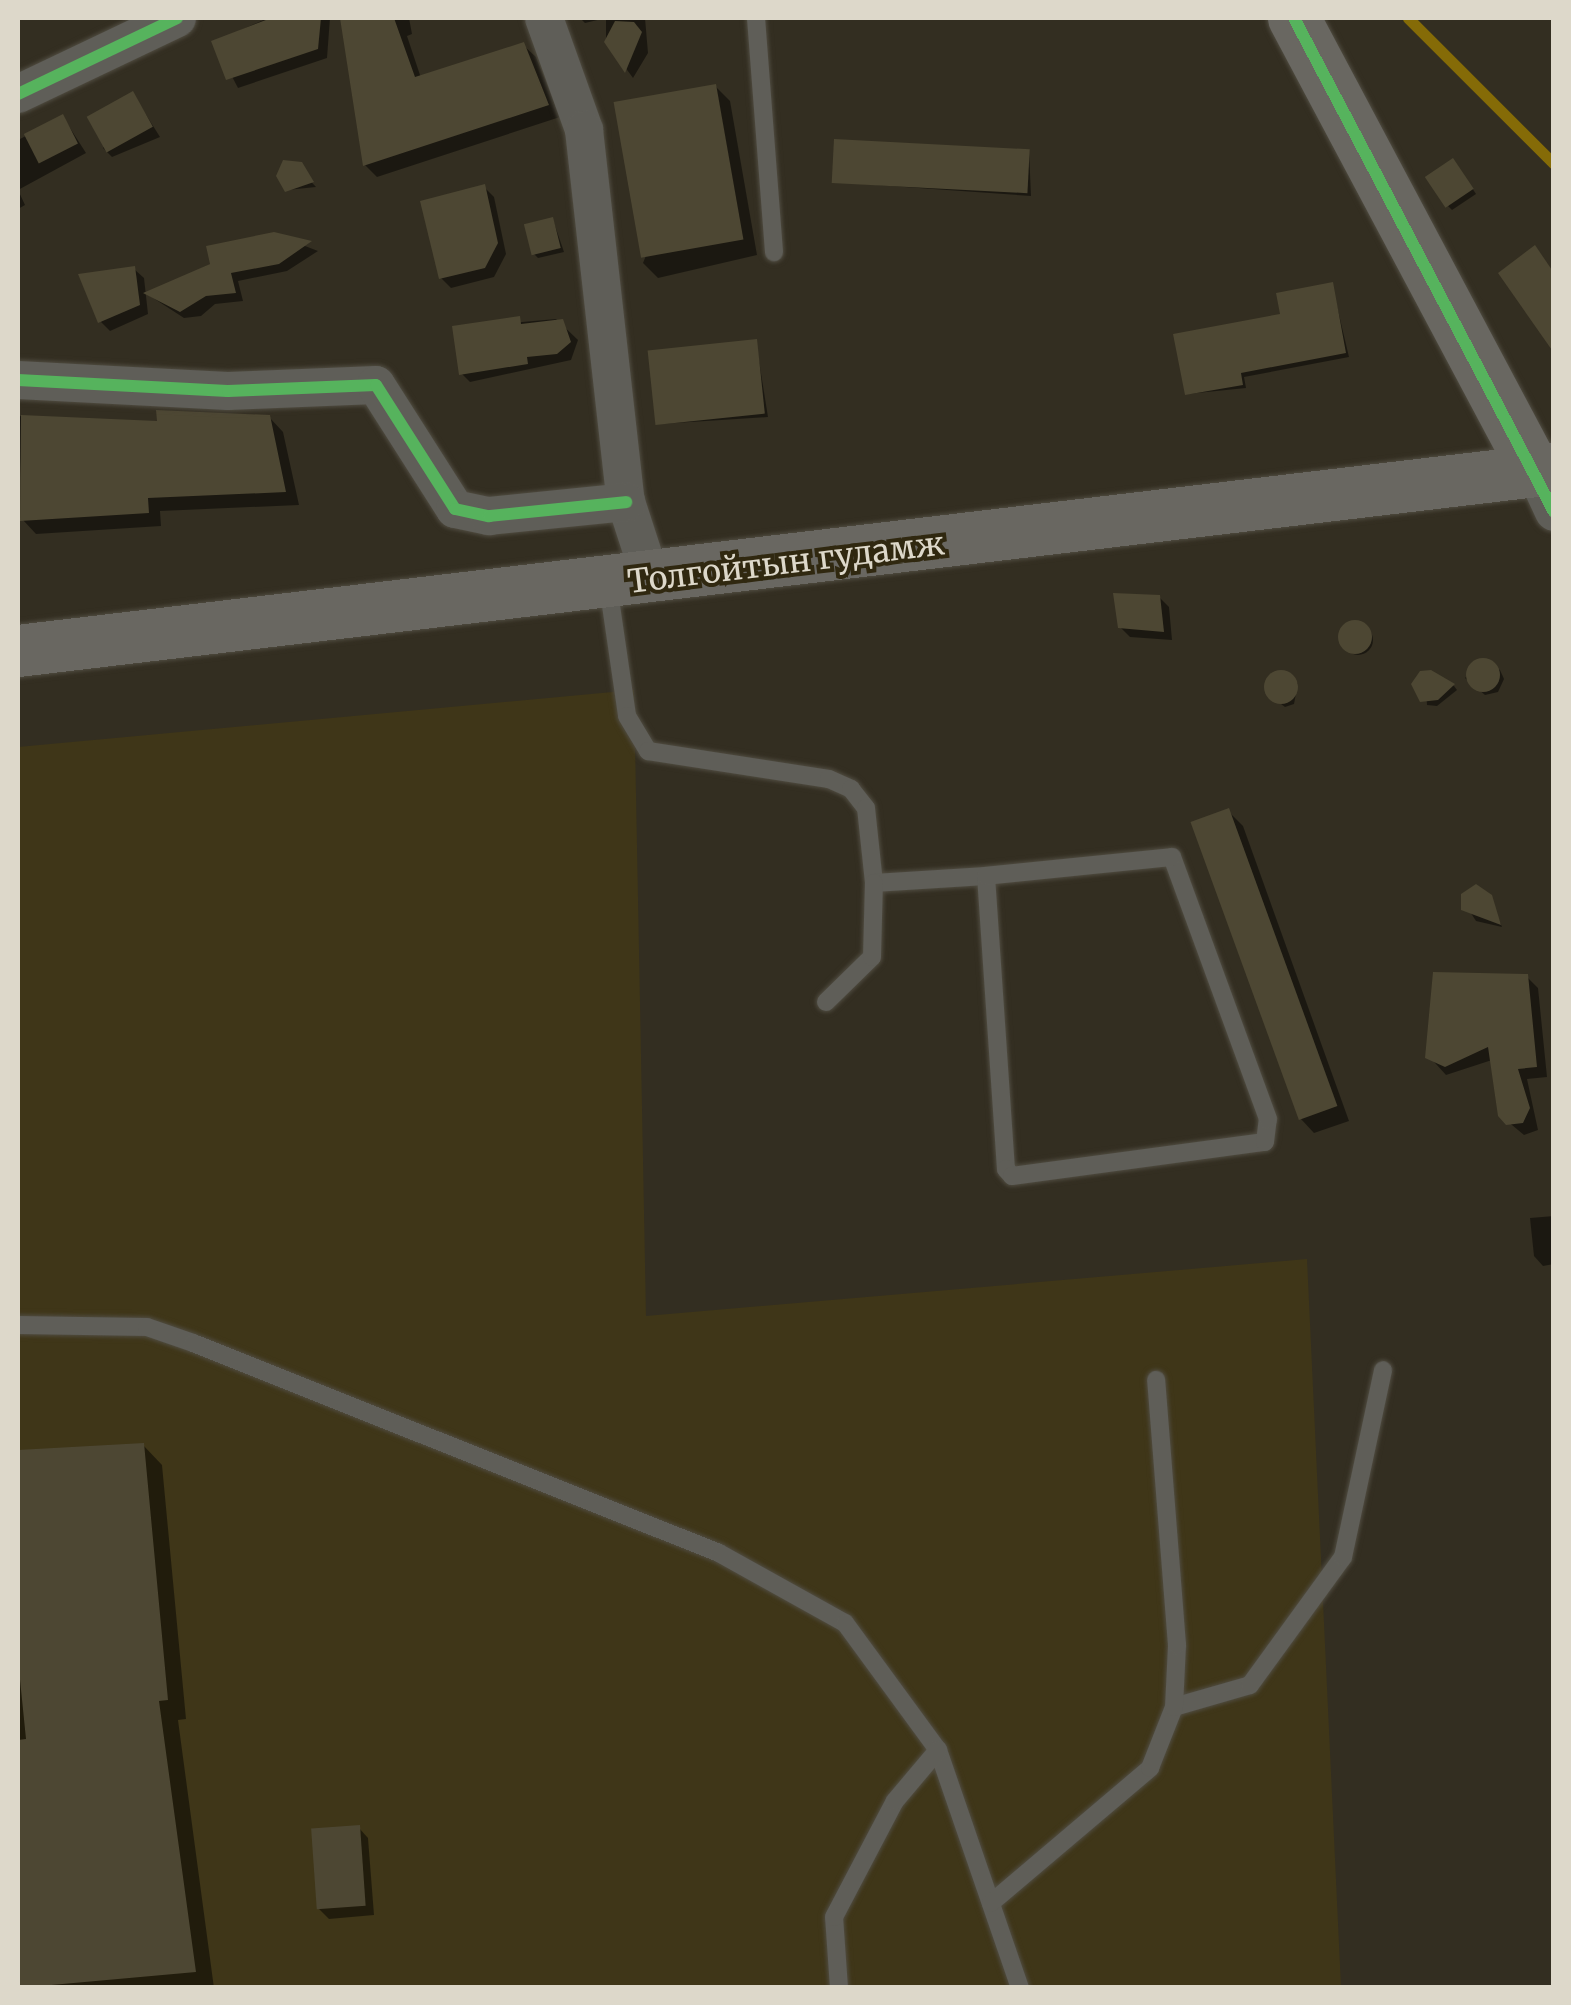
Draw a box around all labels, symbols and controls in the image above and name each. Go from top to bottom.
street label: Толгойтын гудамж [625,525,947,601]

